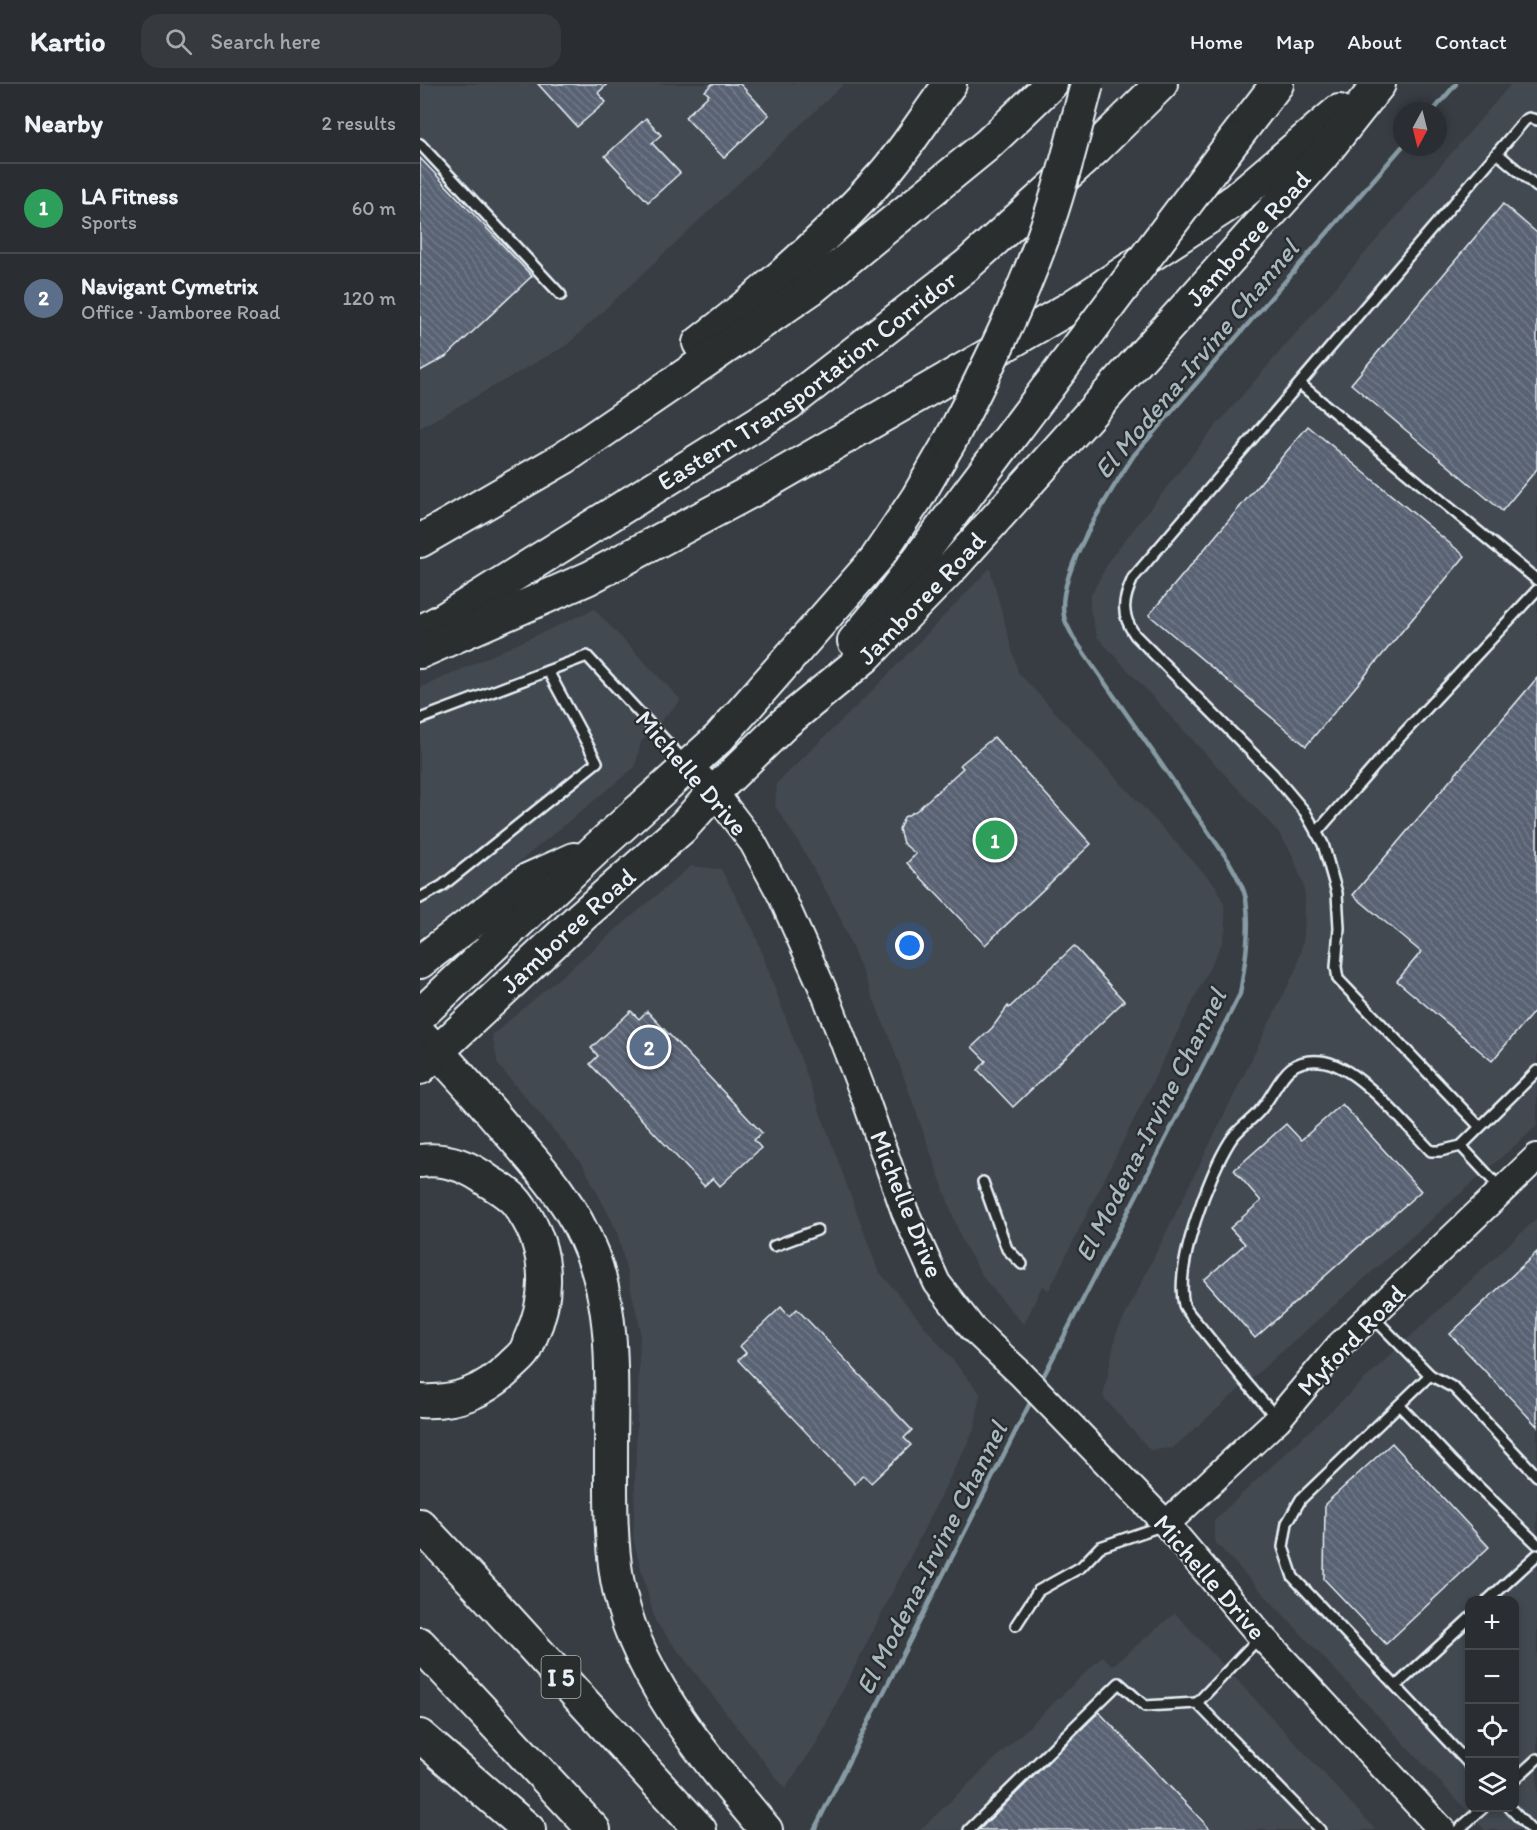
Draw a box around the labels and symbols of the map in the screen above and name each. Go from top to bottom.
north arrow [1393,102,1447,156]
street label: Jamboree Road [1179,163,1318,313]
water label: El Modena-Irvine Channel [1086,231,1307,485]
street label: Eastern Transportation Corridor [651,263,964,498]
street label: Jamboree Road [850,524,993,671]
street label: Michelle Drive [629,704,755,842]
pin: 1 [976,818,1014,862]
street label: Jamboree Road [494,860,643,1000]
your location [895,931,924,960]
water label: El Modena-Irvine Channel [1067,981,1234,1267]
pin: 2 [630,1024,668,1070]
street label: Michelle Drive [863,1126,951,1282]
street label: Myford Road [1290,1278,1412,1402]
water label: El Modena-Irvine Channel [848,1414,1015,1700]
street label: Michelle Drive [1147,1508,1273,1646]
road number: I 5 [542,1656,580,1698]

